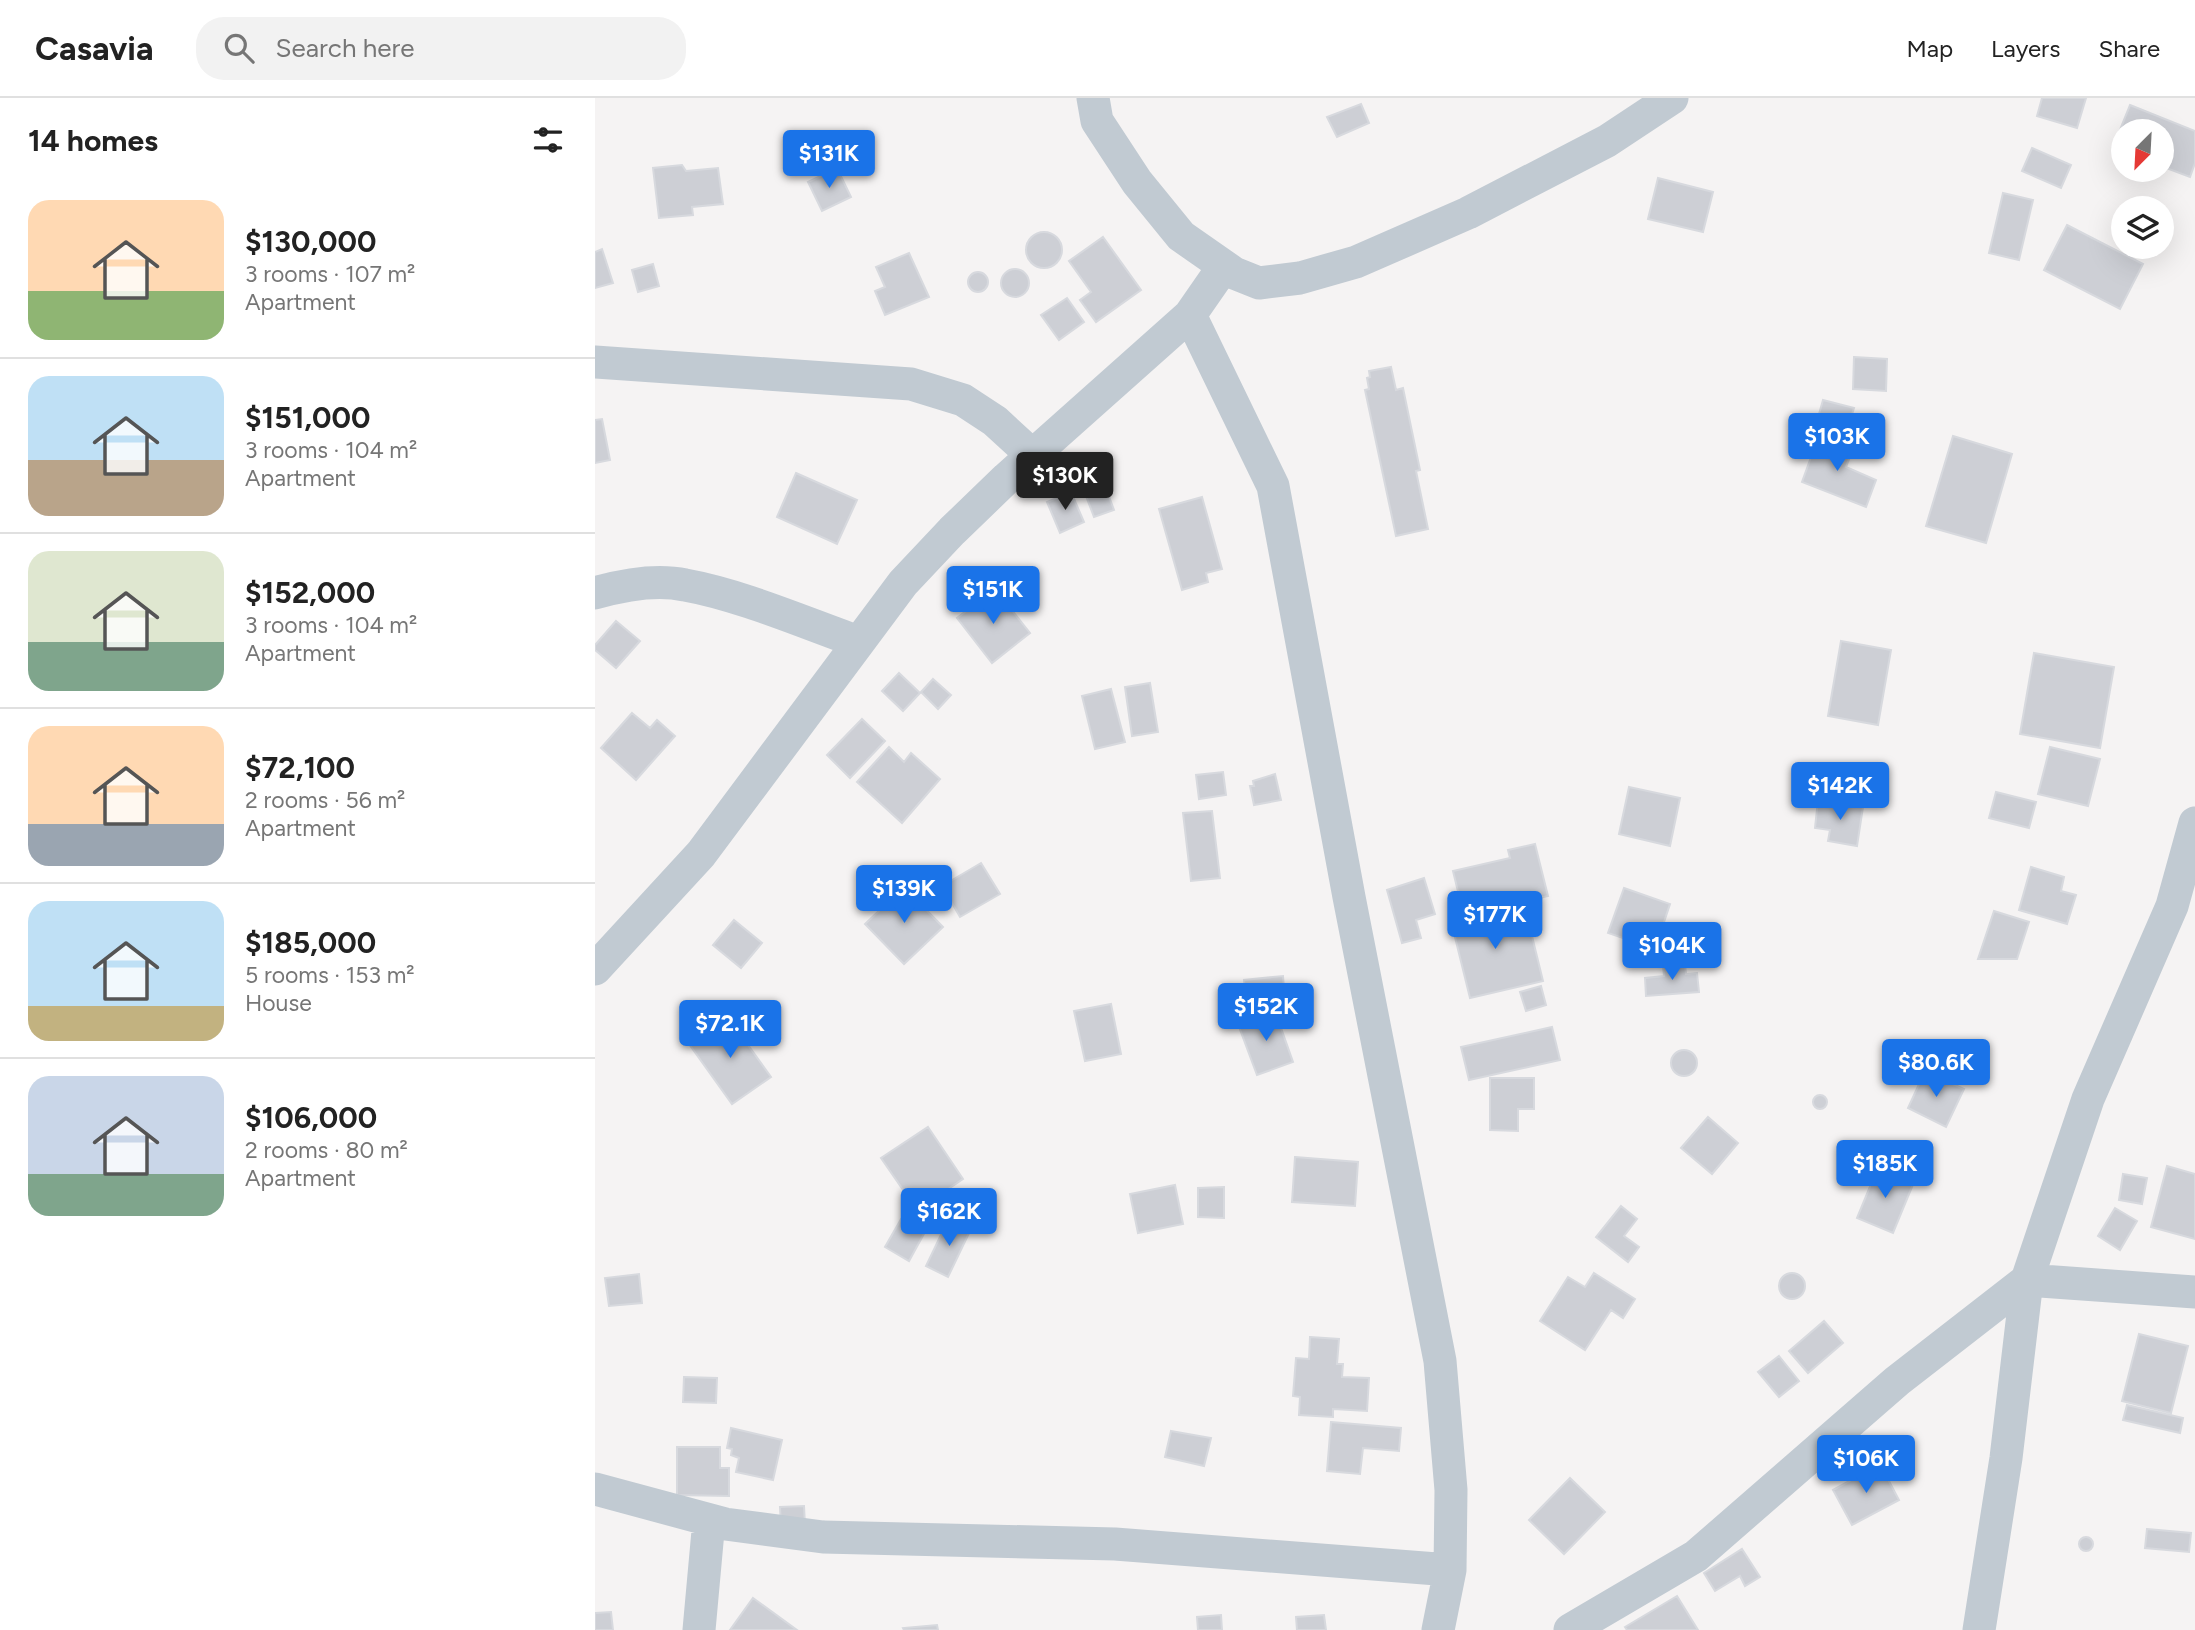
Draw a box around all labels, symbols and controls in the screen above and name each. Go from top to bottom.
search box [196,17,686,80]
text: Casavia [35,29,154,68]
icon: search [220,29,258,67]
text: Search here [276,32,415,64]
text: Map [1906,34,1953,63]
text: Layers [1991,34,2060,63]
text: Share [2098,34,2160,63]
north arrow [2111,119,2173,182]
map controls [2111,119,2174,259]
icon: filters [529,121,567,159]
text: 14 homes [28,122,158,159]
pin: $131K [780,130,878,190]
text: $131K [799,139,859,167]
button: layers [2111,196,2174,259]
text: $130,000 [245,223,376,260]
icon: home [84,228,168,312]
text: 3 rooms · 107 m² [245,260,415,288]
text: Apartment [245,288,356,316]
text: $151,000 [245,399,370,436]
icon: home [84,404,168,488]
pin: $103K [1788,414,1886,473]
text: $103K [1804,422,1870,450]
text: 3 rooms · 104 m² [245,436,417,464]
pin: $130K [1016,452,1114,512]
text: $130K [1032,461,1098,489]
text: Apartment [245,464,356,492]
pin: $151K [944,566,1042,626]
text: $152,000 [245,574,375,611]
text: $151K [963,575,1023,603]
icon: home [84,579,168,663]
text: 3 rooms · 104 m² [245,611,417,639]
text: Apartment [245,639,356,667]
text: $72,100 [245,749,355,786]
icon: home [84,754,168,838]
pin: $142K [1791,762,1889,822]
text: $142K [1807,771,1873,799]
text: 2 rooms · 56 m² [245,786,405,814]
text: Apartment [245,814,356,842]
pin: $139K [855,866,953,925]
text: $139K [872,874,936,902]
pin: $177K [1446,892,1544,951]
text: $177K [1463,900,1527,928]
pin: $104K [1623,922,1721,982]
text: $185,000 [245,924,376,961]
icon: home [84,929,168,1013]
text: $104K [1638,931,1706,959]
text: 5 rooms · 153 m² [245,961,415,989]
pin: $152K [1217,984,1315,1043]
text: House [245,989,312,1017]
text: $152K [1234,992,1298,1020]
pin: $72.1K [673,1000,787,1060]
text: $72.1K [695,1009,765,1037]
pin: $80.6K [1879,1040,1993,1099]
text: $80.6K [1898,1048,1974,1076]
text: $106,000 [245,1099,377,1136]
icon: home [84,1104,168,1188]
text: 2 rooms · 80 m² [245,1136,408,1164]
pin: $185K [1836,1140,1934,1200]
text: $185K [1852,1149,1918,1177]
text: Apartment [245,1164,356,1192]
pin: $162K [900,1188,998,1248]
text: $162K [917,1197,981,1225]
pin: $106K [1817,1436,1915,1495]
text: $106K [1833,1444,1899,1472]

